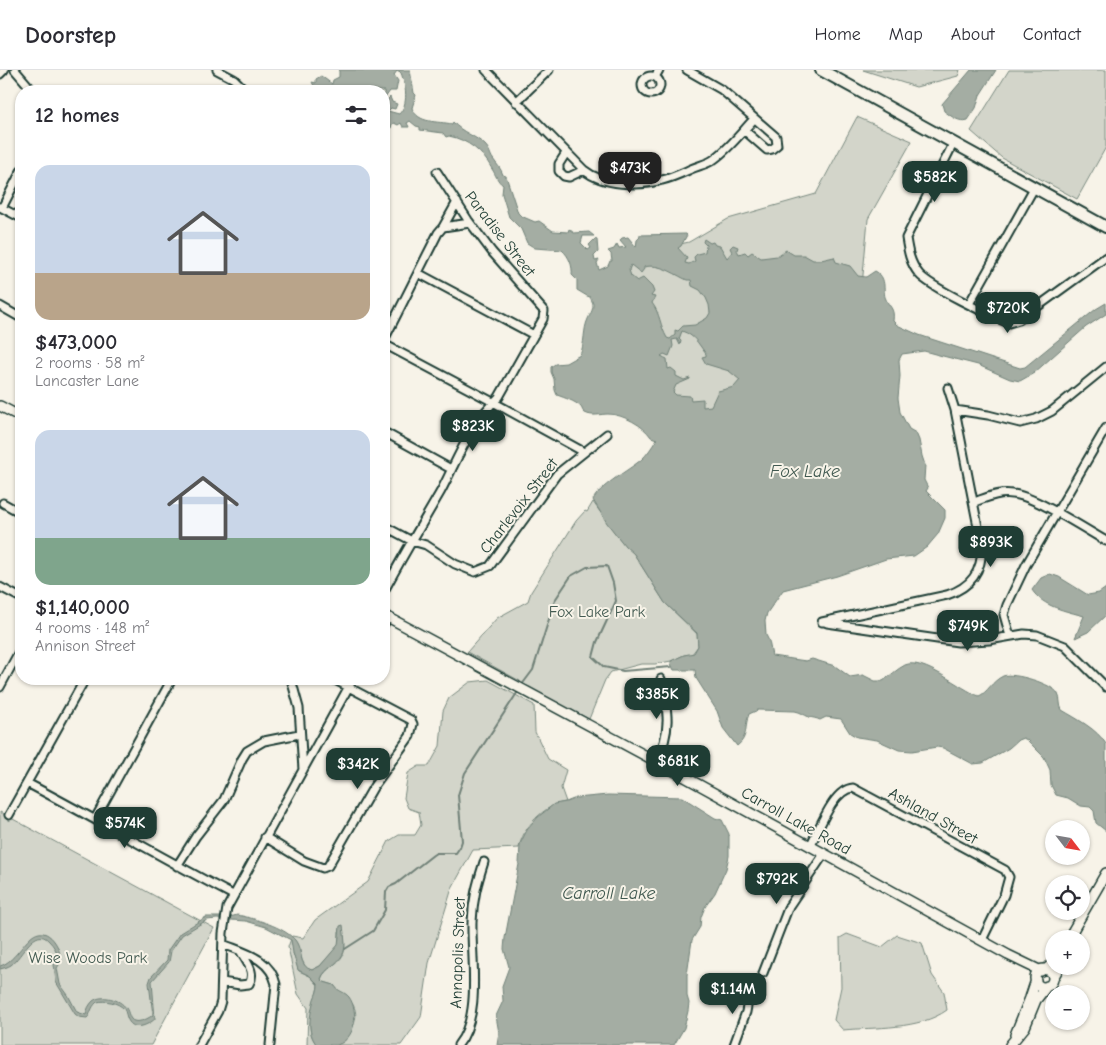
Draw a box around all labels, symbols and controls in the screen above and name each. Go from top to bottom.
text: Doorstep [25,21,116,49]
text: Home [814,24,861,45]
text: Map [889,24,923,45]
text: About [951,24,995,45]
text: Contact [1023,24,1081,45]
icon: filters [342,101,370,129]
text: 12 homes [35,103,119,127]
pin: $473K [595,152,665,194]
text: $473K [609,159,651,177]
pin: $582K [900,160,970,203]
text: $582K [913,168,957,186]
street label: Paradise Street [461,188,539,280]
icon: home [158,198,248,288]
pin: $720K [973,292,1043,334]
text: $720K [987,299,1029,317]
text: $473,000 [35,330,117,354]
text: 2 rooms · 58 m² [35,354,145,372]
text: Lancaster Lane [35,372,139,390]
pin: $823K [438,410,508,452]
text: $823K [452,417,494,435]
street label: Charlevoix Street [476,454,562,557]
water label: Fox Lake [770,461,840,482]
icon: home [158,463,248,553]
pin: $893K [956,526,1026,568]
text: $893K [969,533,1013,551]
text: $1,140,000 [35,595,130,619]
park label: Fox Lake Park [549,603,646,621]
pin: $749K [933,610,1003,652]
text: $749K [948,617,988,635]
text: 4 rooms · 148 m² [35,619,149,637]
text: Annison Street [35,637,135,655]
pin: $385K [622,678,692,720]
text: $385K [635,685,679,703]
pin: $681K [643,744,713,787]
pin: $342K [323,748,393,790]
text: $681K [657,752,699,770]
text: $342K [337,755,379,773]
street label: Carroll Lake Road [738,783,854,859]
street label: Ashland Street [885,784,981,848]
pin: $574K [90,806,160,849]
text: $574K [105,814,145,832]
north arrow [1045,820,1090,865]
map controls [1045,820,1090,1030]
pin: $792K [742,862,812,905]
text: $792K [756,870,798,888]
button: locate [1045,875,1090,920]
water label: Carroll Lake [562,883,656,904]
street label: Annapolis Street [447,897,469,1009]
button: + [1045,930,1090,975]
park label: Wise Woods Park [29,949,148,967]
pin: $1.14M [692,972,774,1015]
text: $1.14M [710,980,756,998]
button: − [1045,985,1090,1030]

